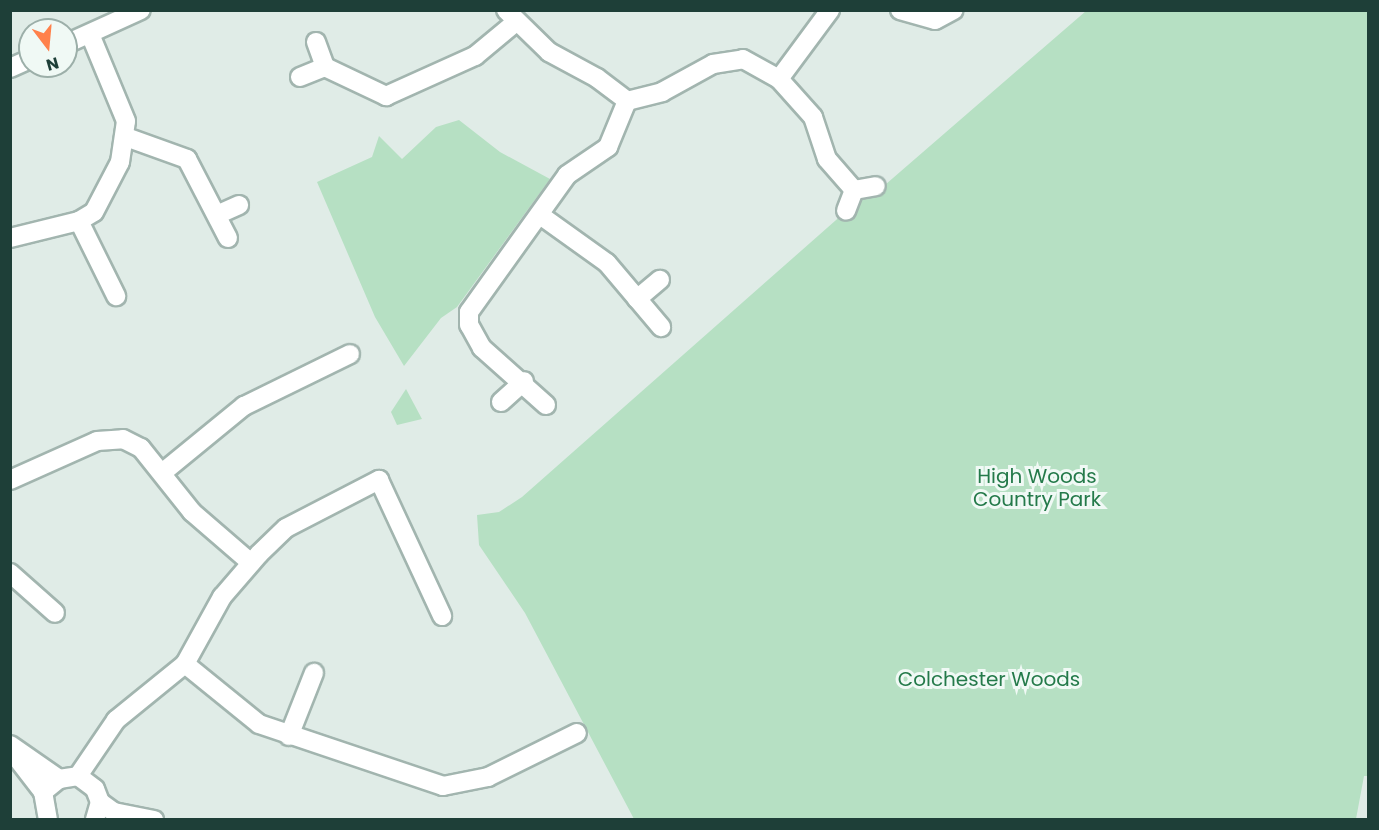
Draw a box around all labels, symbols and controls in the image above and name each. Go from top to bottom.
north arrow [18,18,78,78]
text: N [44,51,62,77]
park label: High Woods Country Park [973,465,1101,512]
park label: Colchester Woods [898,667,1080,691]

